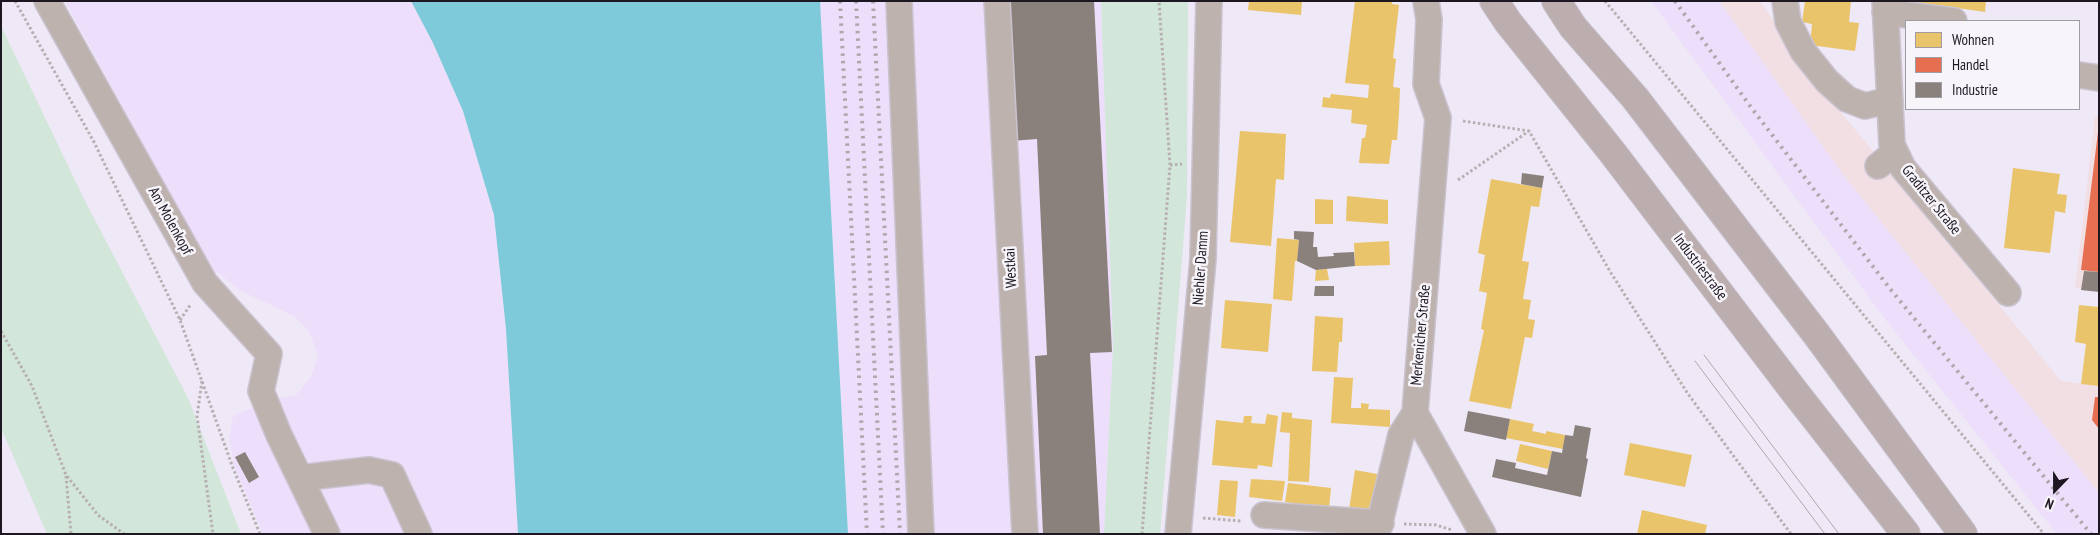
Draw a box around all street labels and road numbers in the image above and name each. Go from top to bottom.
street label: Graditzer Straße [1897,162,1965,238]
street label: Am Molenkopf [144,184,196,258]
street label: Niehler Damm [1189,230,1213,306]
street label: Industriestraße [1669,230,1731,304]
street label: Westkai [1001,248,1021,288]
street label: Merkenicher Straße [1408,284,1434,386]

